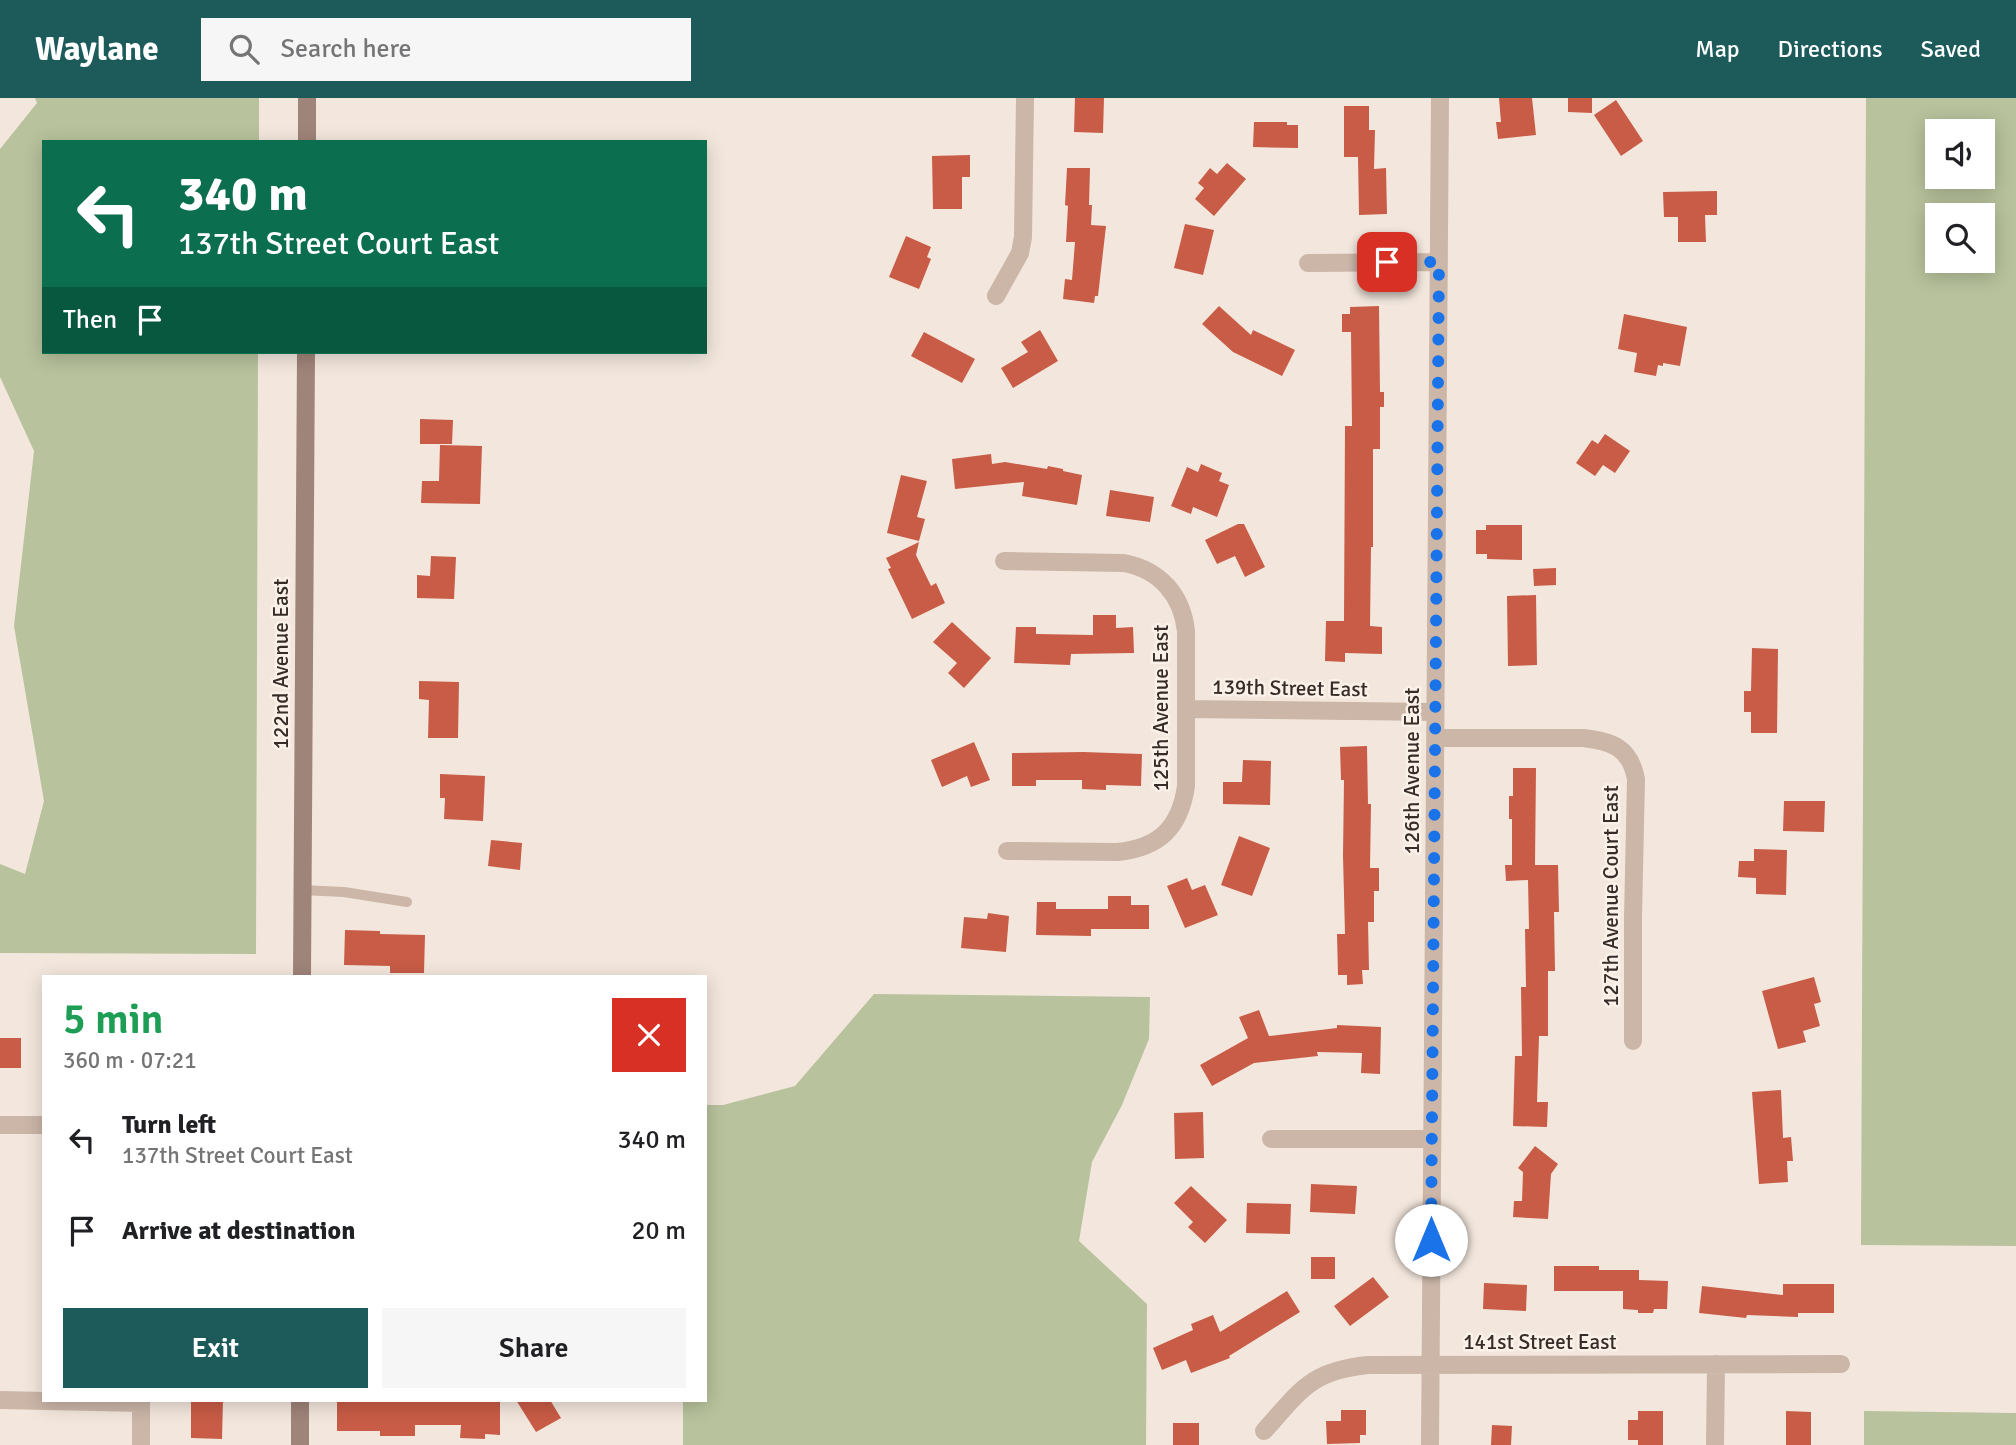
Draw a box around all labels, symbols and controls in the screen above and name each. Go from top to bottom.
search box [201,18,691,81]
text: Waylane [35,29,159,70]
icon: search [225,30,263,68]
text: Search here [281,33,412,65]
text: Map [1695,34,1740,64]
text: Directions [1778,34,1883,64]
text: Saved [1921,34,1981,64]
map controls [1925,119,1995,273]
button: sound [1925,119,1995,189]
text: 340 m [178,164,308,224]
icon: left [63,168,154,259]
button: search [1925,203,1995,273]
text: 137th Street Court East [178,224,499,263]
pin [1357,232,1417,292]
icon: arrive [1368,243,1406,281]
icon: arrive [131,301,169,339]
text: Then [63,304,117,336]
street label: 122nd Avenue East [268,579,294,749]
street label: 125th Avenue East [1148,625,1174,791]
street label: 139th Street East [1212,674,1368,702]
street label: 126th Avenue East [1399,688,1425,854]
street label: 127th Avenue Court East [1598,785,1624,1007]
text: 5 min [63,994,164,1045]
button: close [612,998,686,1072]
text: 360 m · 07:21 [63,1046,197,1075]
text: Turn left [122,1109,216,1141]
icon: left [63,1121,101,1159]
text: 340 m [617,1124,686,1156]
text: 137th Street Court East [122,1141,353,1170]
position arrow [1394,1203,1468,1277]
icon: arrive [63,1212,101,1250]
text: Arrive at destination [122,1215,355,1247]
text: 20 m [631,1215,686,1247]
button: Exit [63,1308,368,1388]
button: Share [382,1308,686,1388]
street label: 141st Street East [1463,1329,1617,1355]

